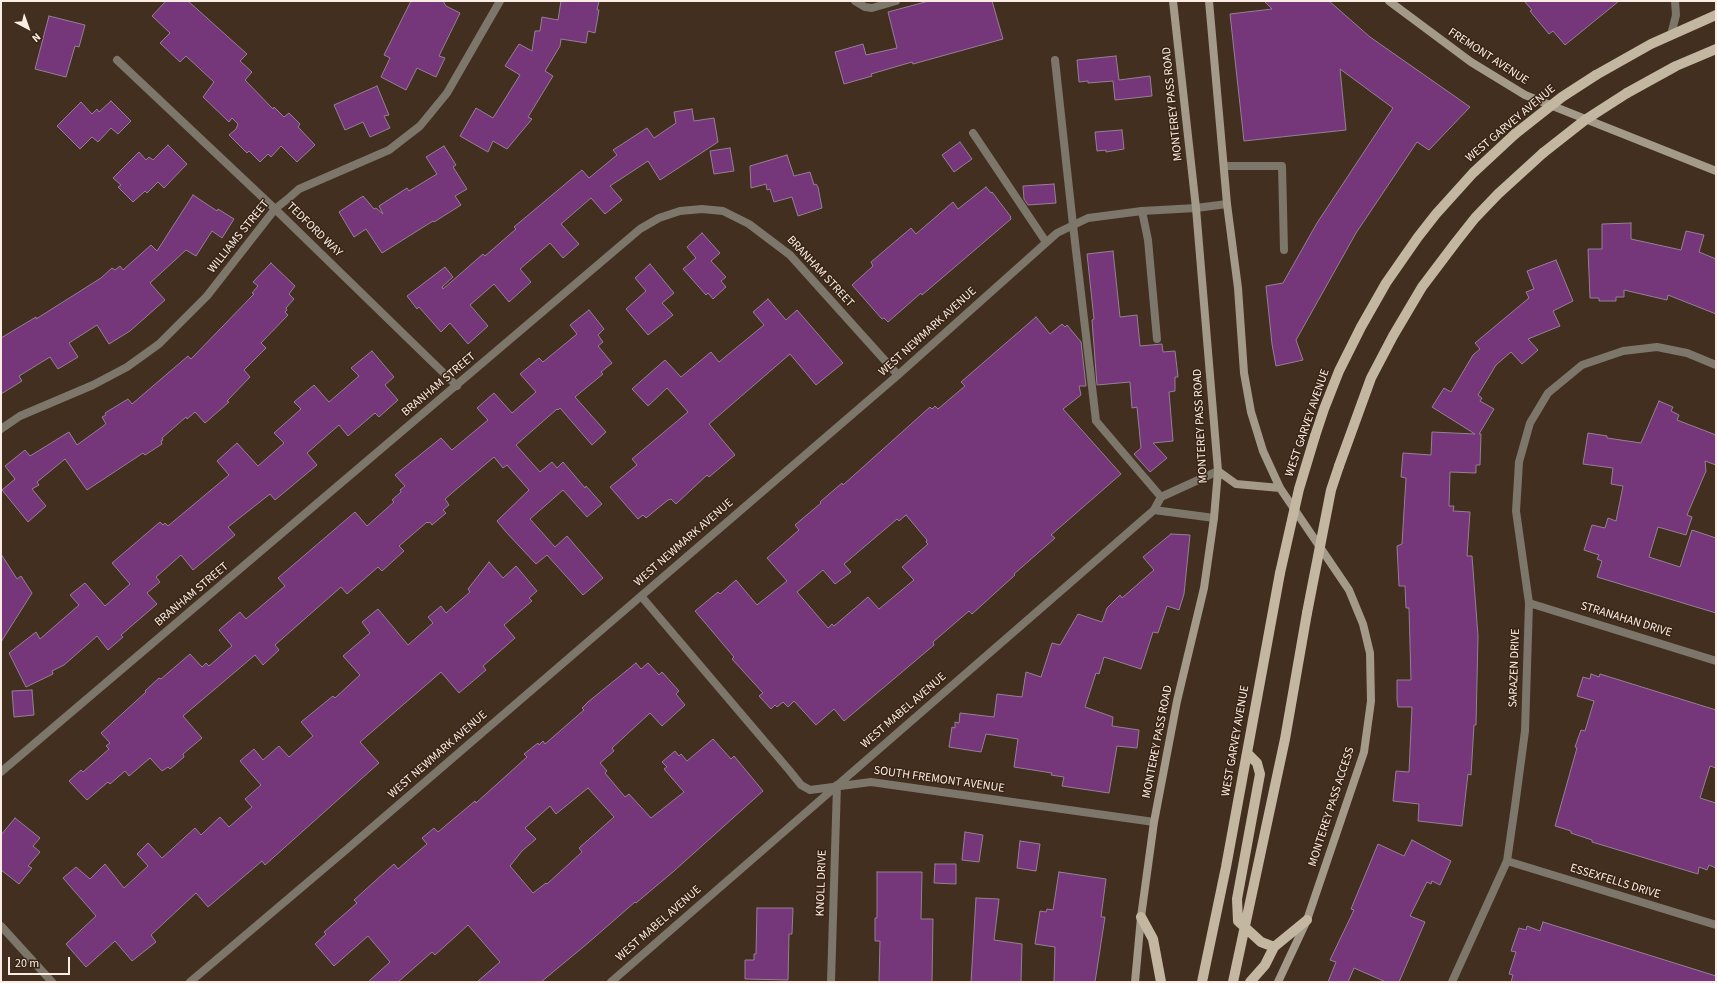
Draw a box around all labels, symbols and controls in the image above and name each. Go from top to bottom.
north arrow [8,8,48,48]
street label: FREMONT AVENUE [1445,26,1531,88]
text: N [29,29,44,45]
street label: MONTEREY PASS ROAD [1160,46,1186,162]
street label: WEST GARVEY AVENUE [1463,82,1559,166]
street label: WILLIAMS STREET [205,198,273,276]
street label: TEDFORD WAY [283,200,345,260]
street label: BRANHAM STREET [783,233,857,311]
street label: WEST NEWMARK AVENUE [876,284,980,380]
street label: BRANHAM STREET [399,350,479,420]
street label: WEST GARVEY AVENUE [1283,367,1333,479]
street label: MONTEREY PASS ROAD [1191,368,1211,484]
street label: WEST NEWMARK AVENUE [632,496,736,590]
street label: BRANHAM STREET [152,560,232,630]
street label: STRANAHAN DRIVE [1579,599,1673,641]
street label: SARAZEN DRIVE [1506,628,1524,708]
street label: WEST MABEL AVENUE [858,670,950,752]
street label: MONTEREY PASS ROAD [1140,684,1176,800]
street label: WEST GARVEY AVENUE [1219,684,1253,798]
street label: WEST NEWMARK AVENUE [386,708,490,802]
street label: MONTEREY PASS ACCESS [1306,745,1358,869]
street label: SOUTH FREMONT AVENUE [873,764,1005,796]
street label: KNOLL DRIVE [814,849,830,917]
street label: ESSEXFELLS DRIVE [1568,861,1662,903]
street label: WEST MABEL AVENUE [613,883,705,965]
scale bar [10,949,72,975]
text: 20 m [15,955,39,972]

